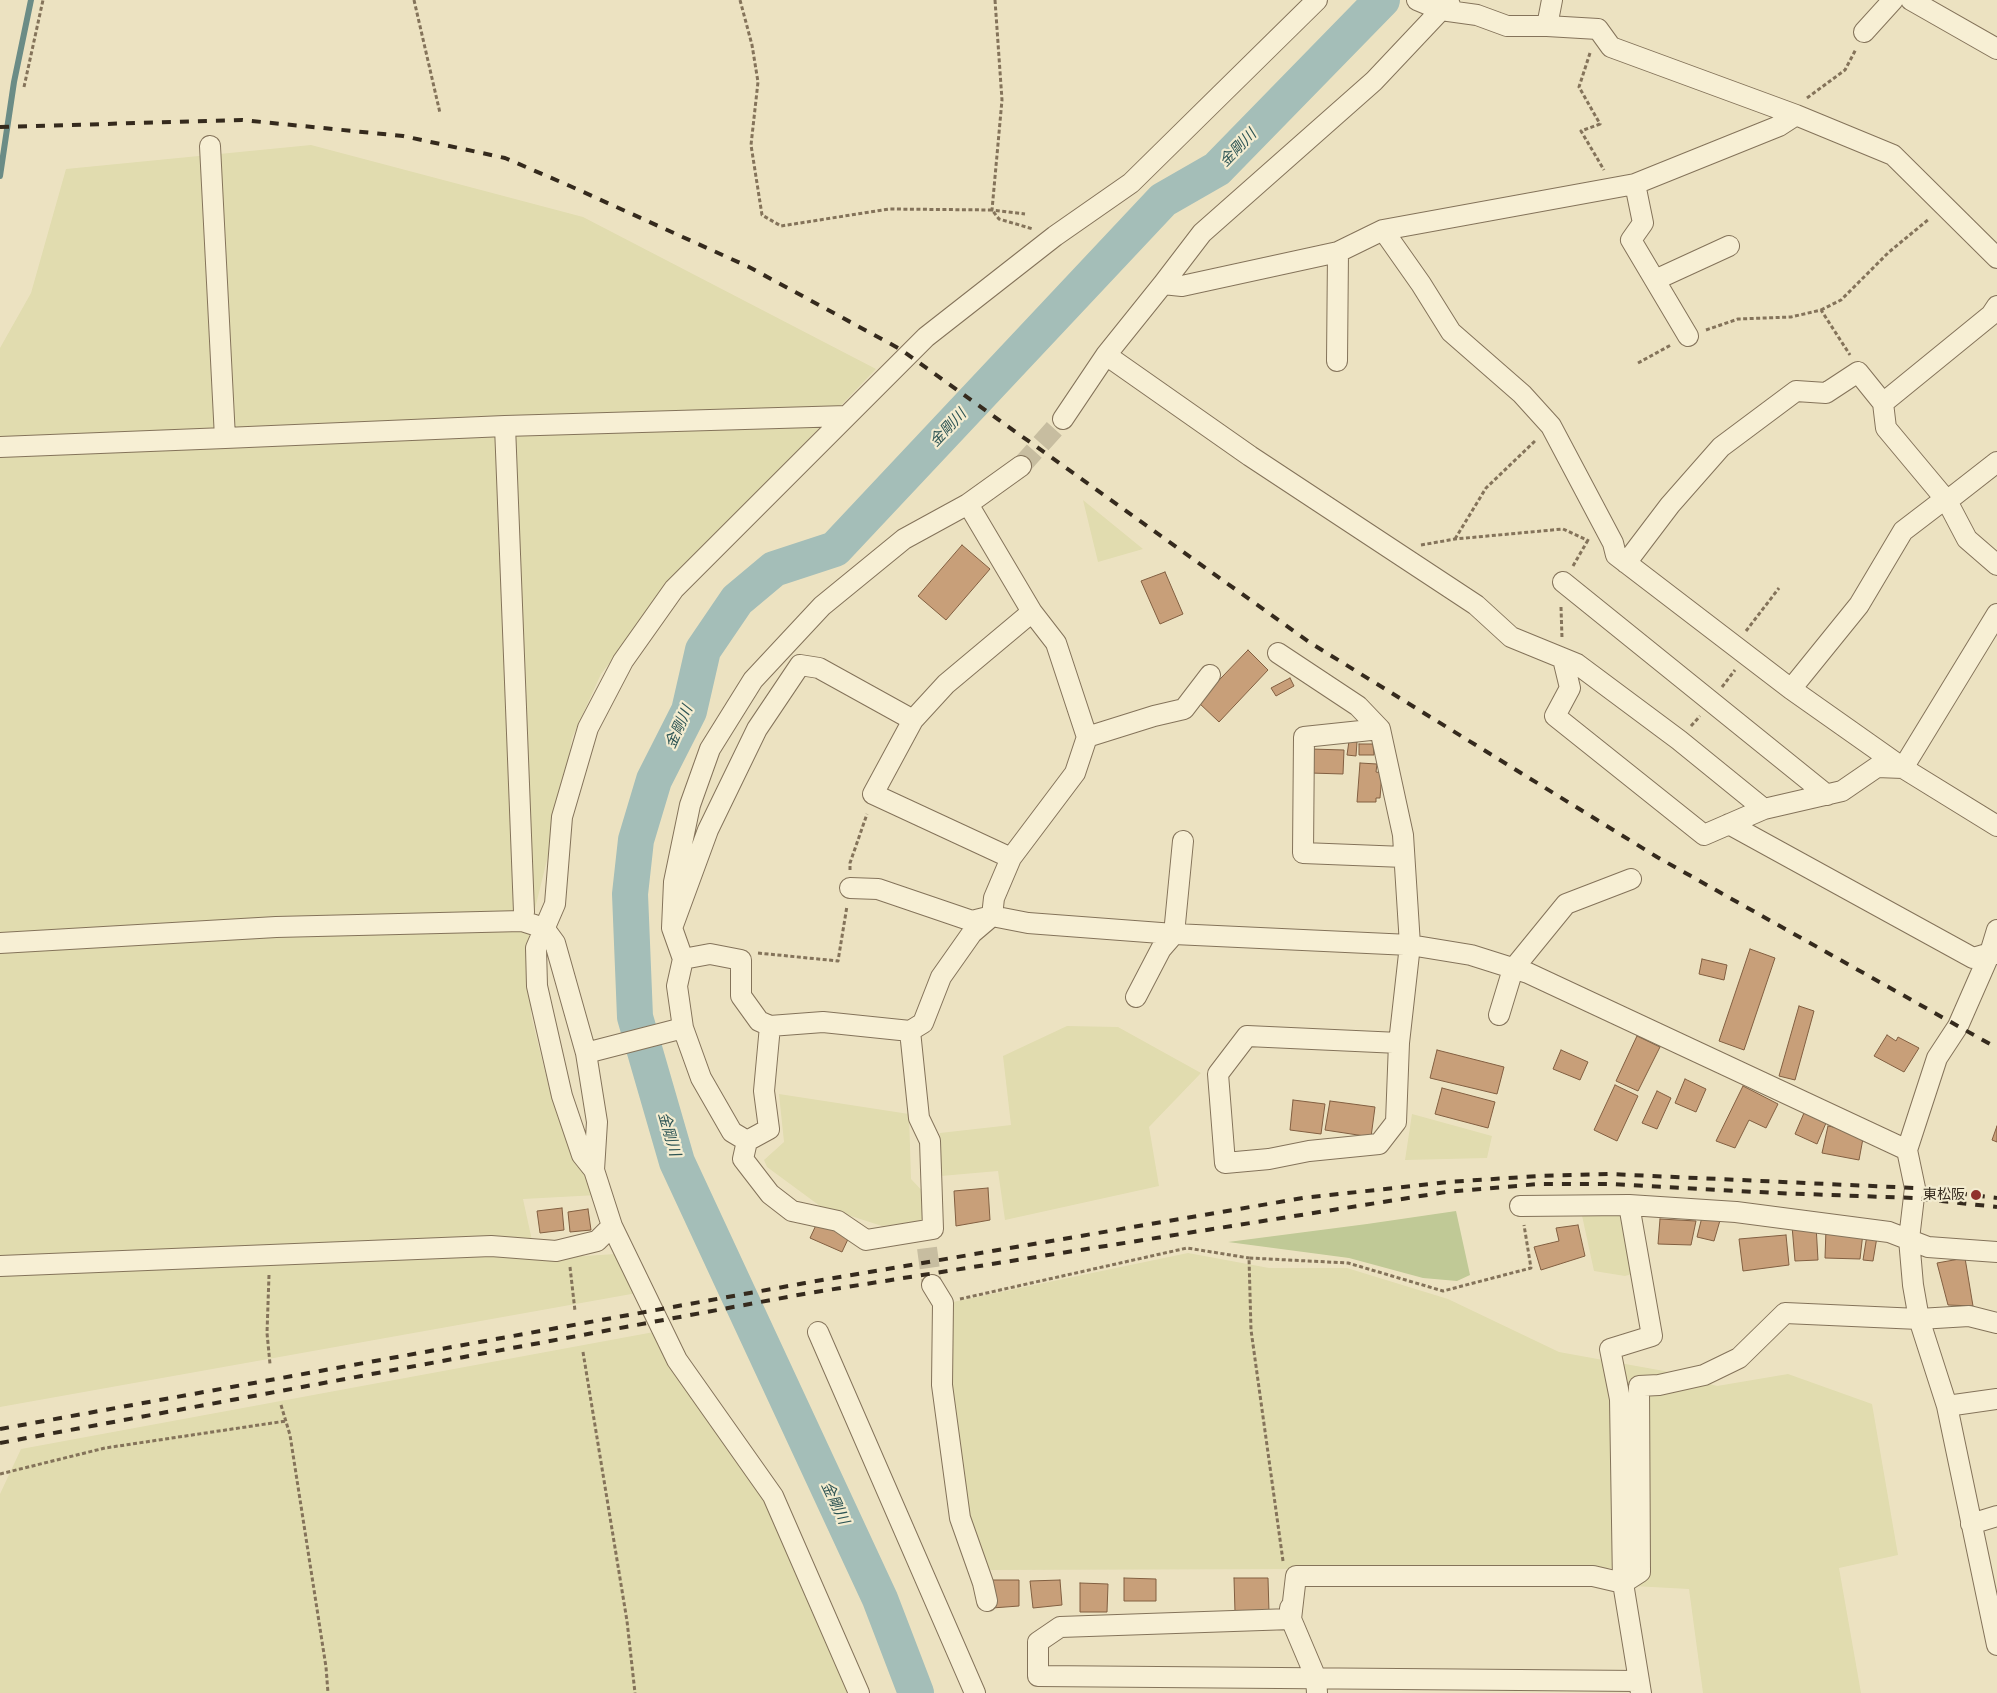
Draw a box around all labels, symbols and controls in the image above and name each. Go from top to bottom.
water label: 金剛川 [1216,126,1260,170]
water label: 金剛川 [926,405,970,451]
water label: 金剛川 [662,703,696,751]
water label: 金剛川 [654,1110,684,1158]
place label: 東松阪 [1923,1187,1965,1203]
marker: 東松阪 [1969,1188,1983,1202]
water label: 金剛川 [817,1479,853,1527]

